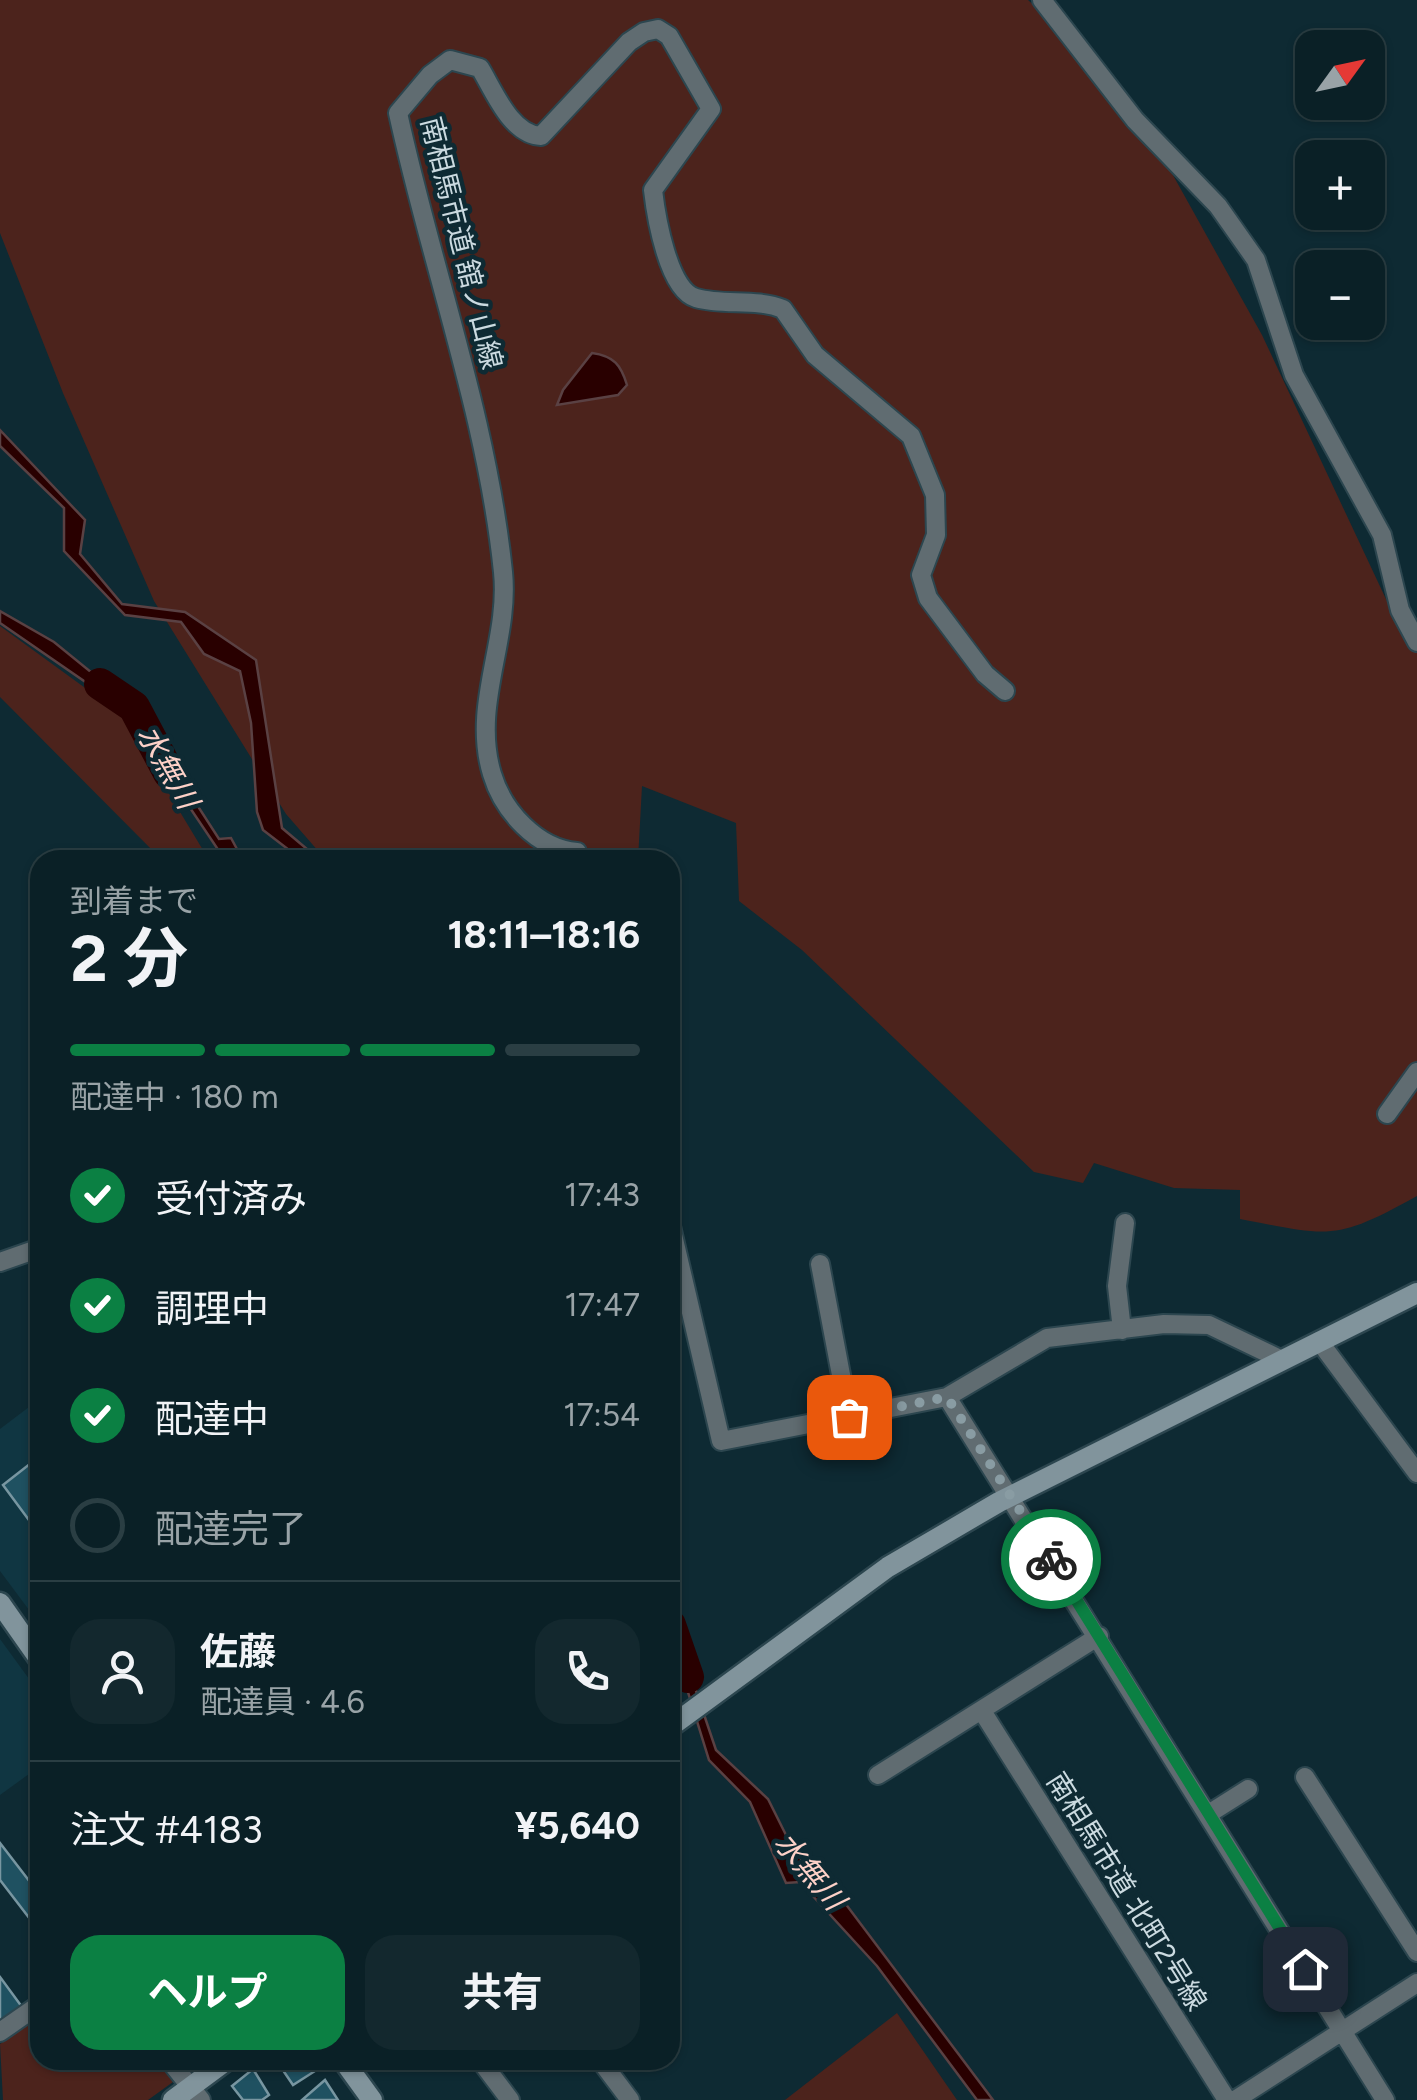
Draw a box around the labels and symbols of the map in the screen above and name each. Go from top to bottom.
north arrow [1295,30,1385,120]
street label: 南相馬市道 舘ノ山線 [414,113,510,373]
water label: 水無川 [129,719,208,818]
pin [807,1375,892,1460]
courier [1001,1509,1101,1609]
street label: 南相馬市道 北町2号線 [1040,1766,1214,2016]
water label: 水無川 [767,1825,855,1920]
pin [1263,1927,1348,2012]

